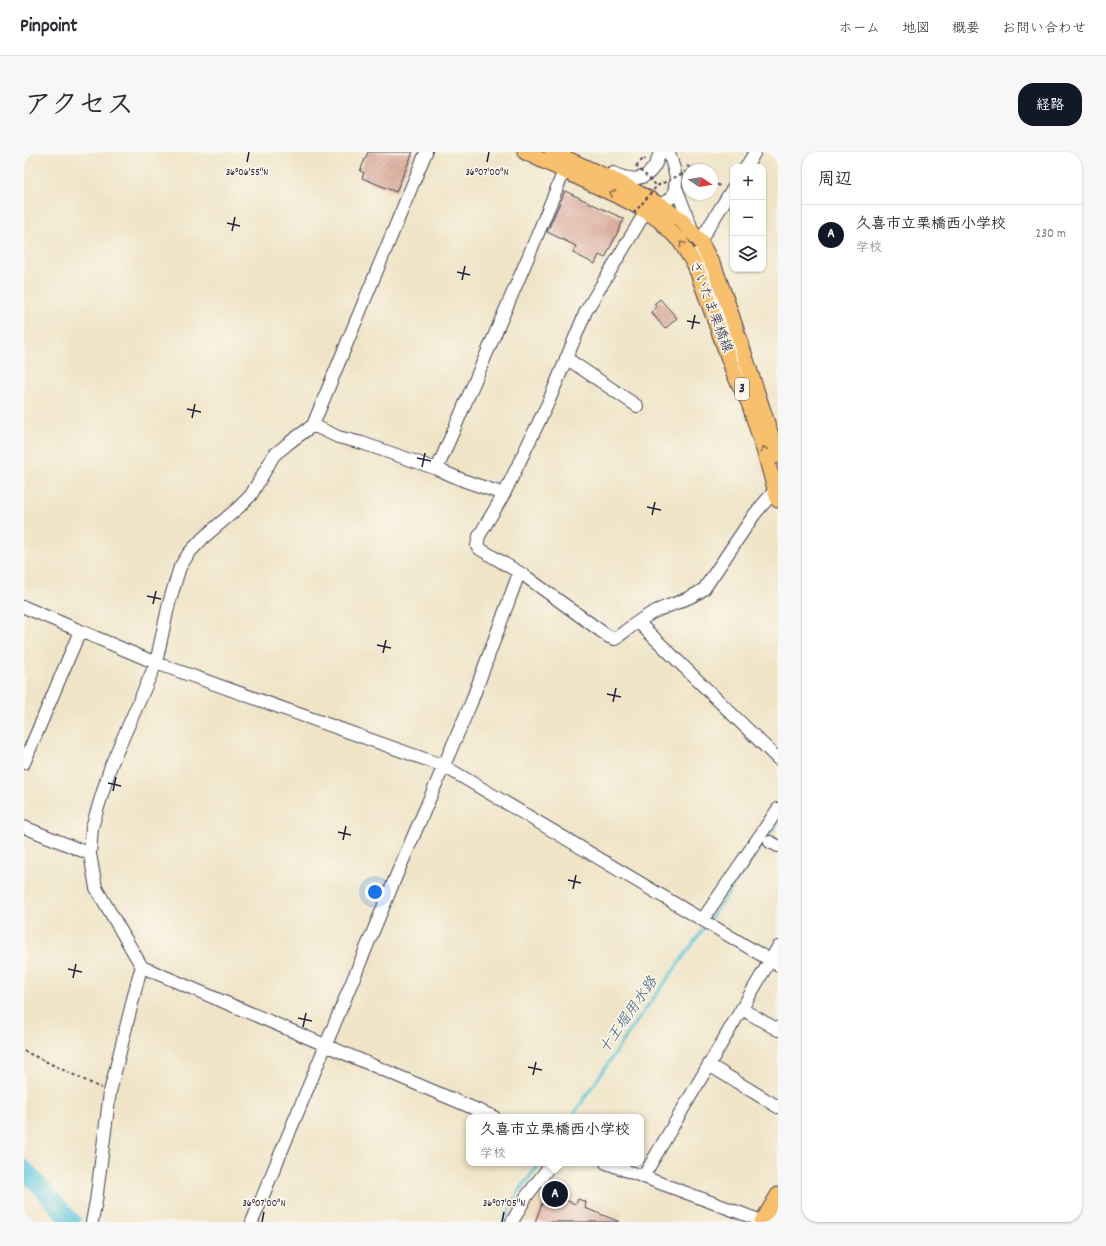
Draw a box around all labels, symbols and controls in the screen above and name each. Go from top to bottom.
text: Pinpoint [20,14,77,41]
text: ホーム [839,19,880,39]
text: 地図 [902,19,930,39]
text: 概要 [952,19,980,39]
text: お問い合わせ [1002,19,1086,39]
button: 経路 [1018,83,1082,126]
text: アクセス [24,88,134,128]
north arrow [682,164,718,200]
map controls [730,164,766,272]
button: + [730,164,766,200]
text: 36°06'55"N [226,166,268,180]
text: 36°07'00"N [465,166,509,180]
text: 周辺 [818,169,852,193]
one-way arrow [608,190,616,198]
button: − [730,200,766,236]
text: 久喜市立栗橋西小学校 [856,214,1006,236]
text: A [827,225,835,244]
text: 230 m [1036,225,1066,244]
button: layers [730,236,766,272]
text: 学校 [856,239,882,258]
one-way arrow [680,242,687,249]
street label: さいたま栗橋線 [683,258,737,356]
road number: 3 [735,378,749,400]
one-way arrow [760,446,769,453]
your location [365,882,385,902]
water label: 十王堀用水路 [594,972,664,1059]
popup [466,1114,644,1166]
text: 久喜市立栗橋西小学校 [480,1120,630,1142]
text: 学校 [480,1145,506,1164]
pin: A [542,1179,568,1209]
text: 36°07'00"N [242,1197,286,1211]
text: 36°07'05"N [483,1197,525,1211]

